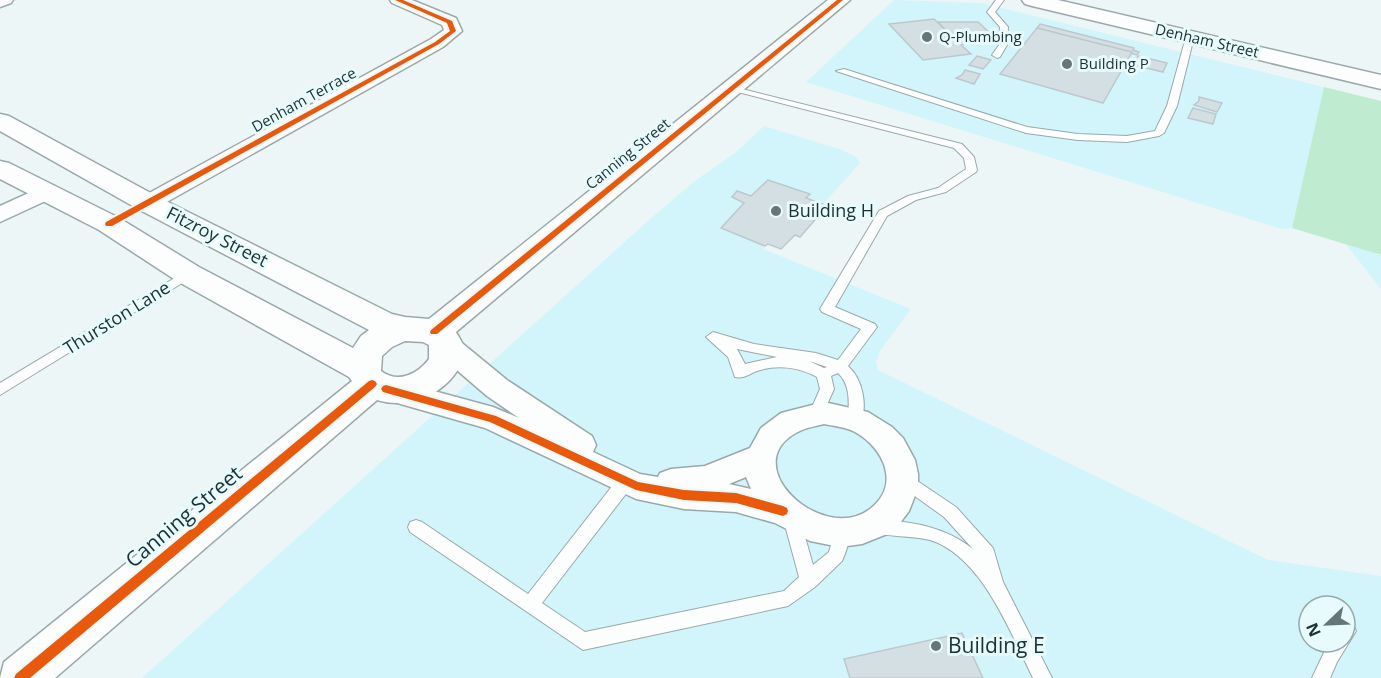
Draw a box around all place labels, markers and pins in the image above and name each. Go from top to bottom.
place label: Q-Plumbing [939,26,1022,46]
marker: Q-Plumbing [920,30,934,44]
place label: Building P [1079,53,1149,73]
marker: Building P [1060,57,1074,71]
place label: Building H [788,198,874,222]
marker: Building H [769,204,783,218]
place label: Building E [948,631,1045,659]
marker: Building E [929,639,943,653]

